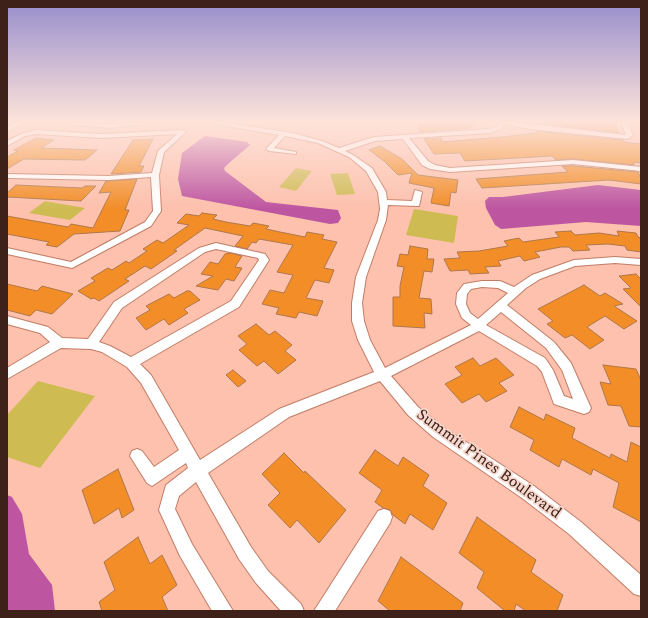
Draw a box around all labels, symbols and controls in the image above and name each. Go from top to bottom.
street label: Summit Pines Boulevard [412,406,564,524]

